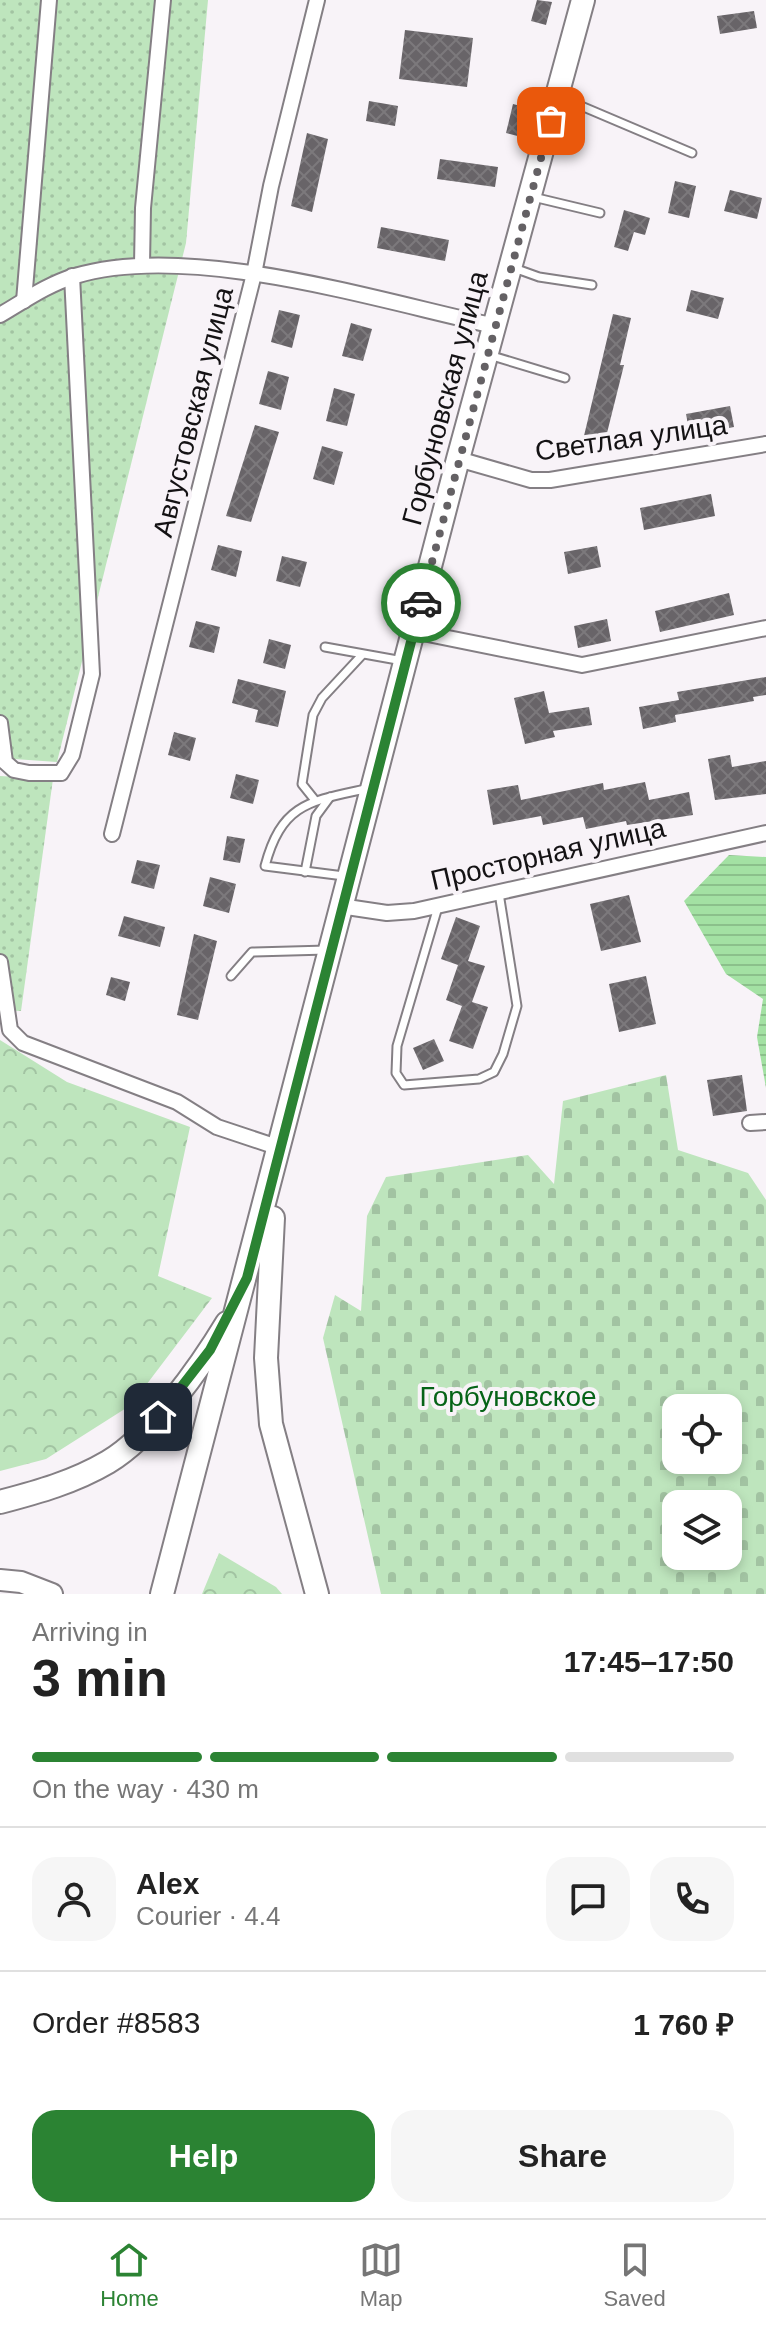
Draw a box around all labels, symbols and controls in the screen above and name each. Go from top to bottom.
pin [517,87,585,155]
icon: bag [529,99,573,143]
street label: Горбуновская улица [396,267,494,528]
street label: Августовская улица [147,283,239,540]
street label: Светлая улица [533,409,729,467]
courier [381,563,461,643]
icon: car [399,581,443,625]
street label: Просторная улица [428,812,669,896]
park label: Горбуновское [419,1381,597,1412]
pin [124,1383,192,1451]
map controls [662,1394,742,1570]
button: locate [662,1394,742,1474]
icon: home [136,1395,180,1439]
button: layers [662,1490,742,1570]
text: Arriving in [32,1617,148,1647]
text: 17:45–17:50 [564,1645,734,1678]
text: 3 min [32,1649,168,1707]
text: On the way · 430 m [32,1774,259,1804]
button: person [32,1857,116,1941]
button: chat [546,1857,630,1941]
button: phone [650,1857,734,1941]
text: Alex [136,1867,199,1900]
text: Courier · 4.4 [136,1901,281,1931]
text: Order #8583 [32,2006,200,2039]
text: 1 760 ₽ [633,2008,734,2041]
button: Help [32,2110,375,2202]
button: Share [391,2110,734,2202]
tab: Home [100,2238,159,2312]
tab: Map [359,2238,403,2312]
tab: Saved [603,2238,666,2312]

